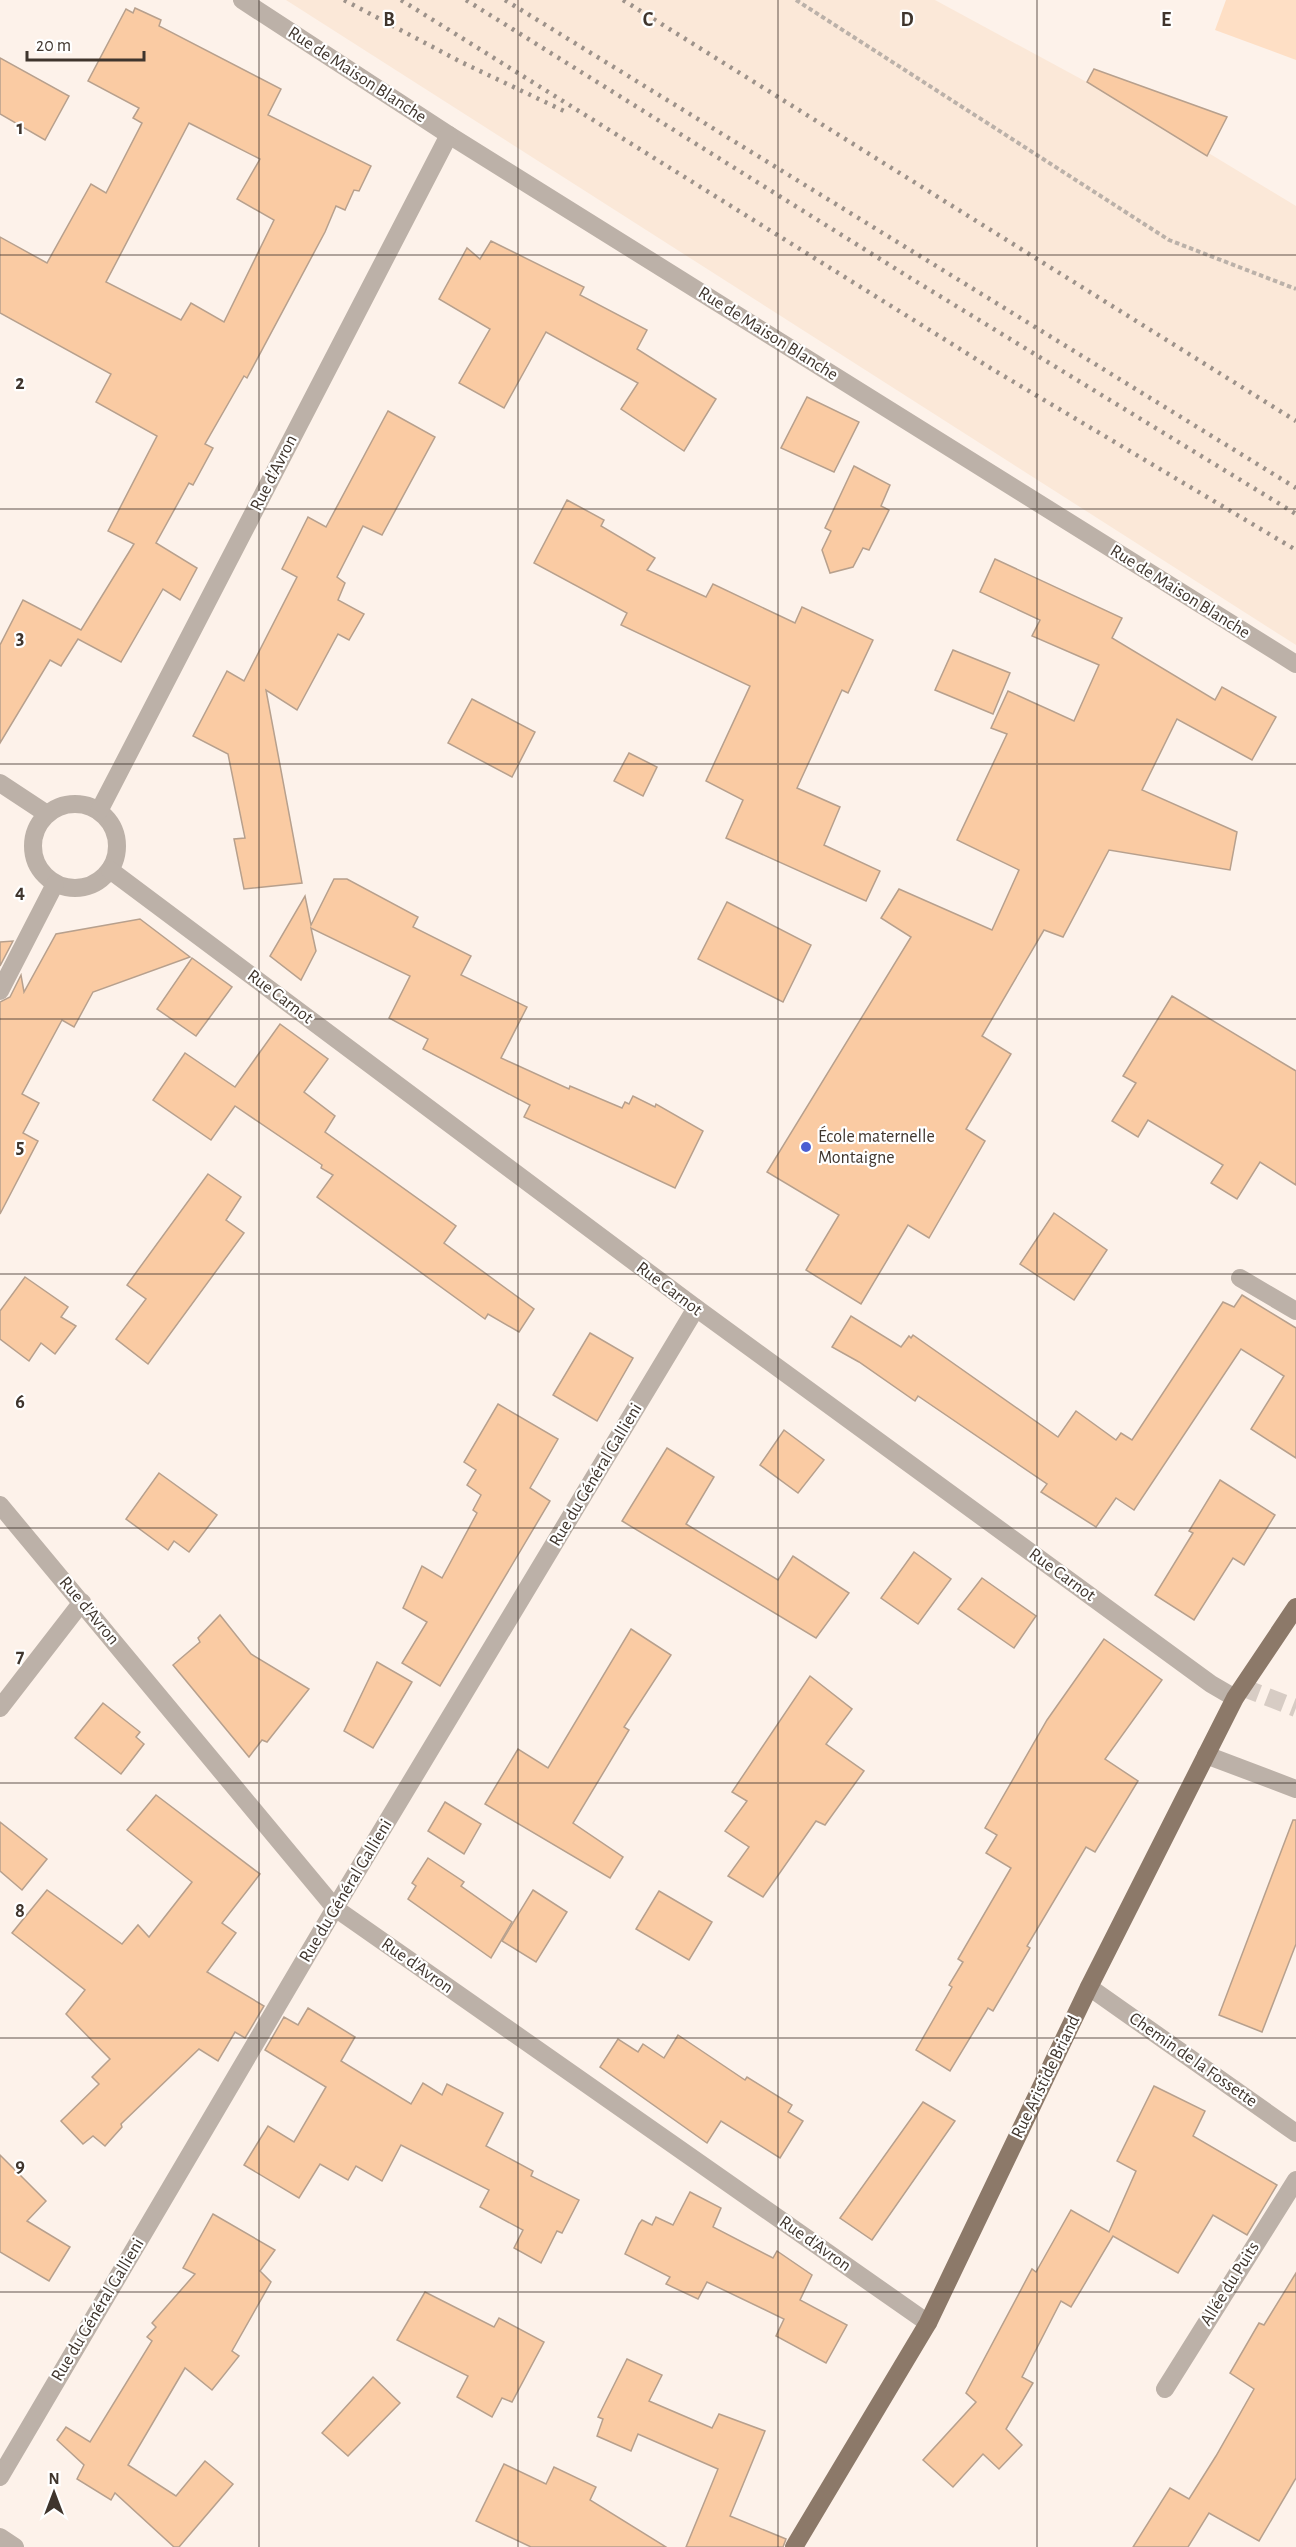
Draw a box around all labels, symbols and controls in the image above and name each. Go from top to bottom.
text: B [383,10,395,30]
text: C [643,10,654,30]
text: D [900,10,914,30]
text: E [1161,10,1171,30]
scale bar [27,24,144,62]
street label: Rue de Maison Blanche [285,24,429,126]
text: 20 m [36,37,71,55]
text: 1 [16,118,24,138]
street label: Rue de Maison Blanche [695,284,841,384]
text: 2 [15,373,25,393]
street label: Rue d'Avron [247,432,301,514]
street label: Rue de Maison Blanche [1107,542,1253,642]
text: 3 [16,628,24,648]
text: 4 [15,882,25,902]
street label: Rue Carnot [244,967,316,1028]
place label: École maternelle Montaigne [818,1125,935,1167]
text: 5 [16,1137,24,1157]
marker: École maternelle Montaigne [799,1140,813,1154]
street label: Rue Carnot [633,1259,705,1320]
text: 6 [15,1392,25,1412]
street label: Rue du Général Gallieni [546,1400,646,1550]
street label: Rue Carnot [1025,1545,1099,1605]
street label: Rue d'Avron [56,1574,122,1648]
text: 7 [16,1646,25,1666]
street label: Rue du Général Gallieni [296,1816,396,1966]
text: 8 [15,1901,25,1921]
street label: Rue d'Avron [378,1935,456,1997]
street label: Chemin de la Fossette [1126,2009,1260,2111]
street label: Rue Aristide Briand [1008,2013,1084,2141]
text: 9 [15,2156,25,2176]
street label: Rue d'Avron [776,2213,854,2275]
street label: Rue du Général Gallieni [48,2235,148,2385]
street label: Allée du Puits [1197,2239,1263,2329]
north arrow [24,2463,84,2523]
text: N [48,2471,60,2487]

